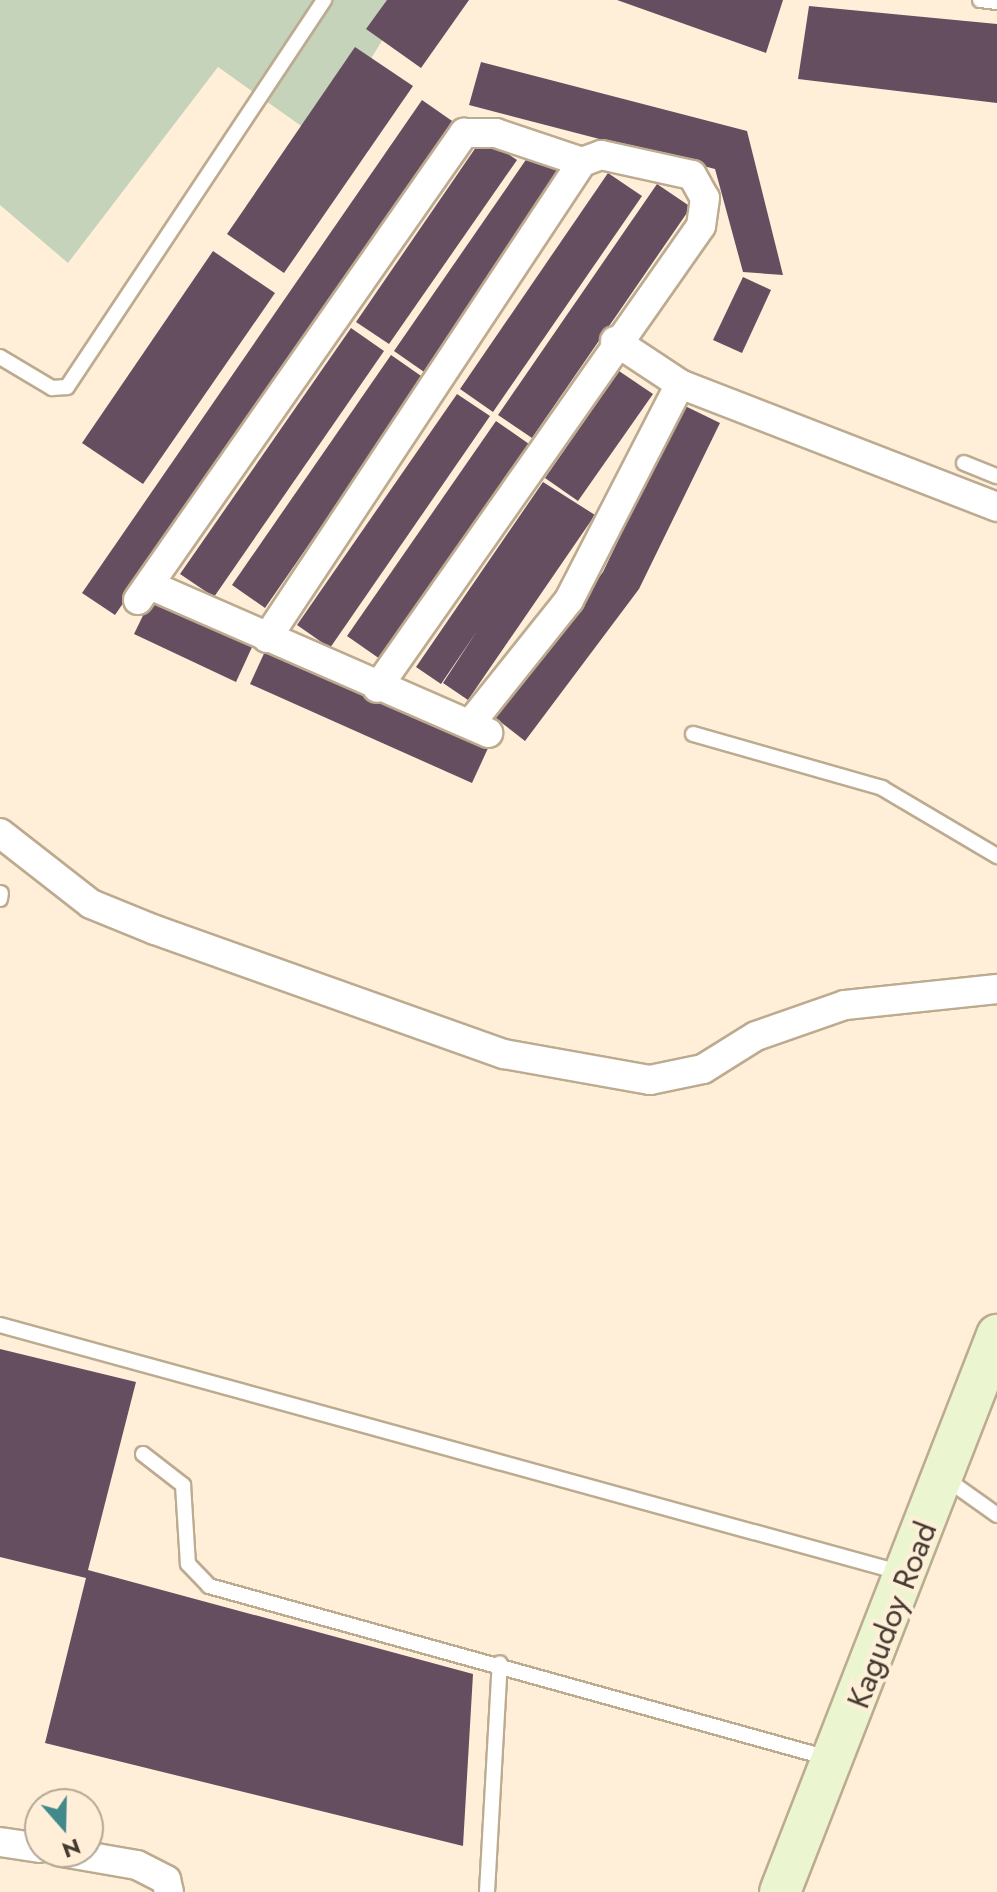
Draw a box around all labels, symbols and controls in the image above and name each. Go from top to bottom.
street label: Kagudoy Road [839,1516,945,1714]
north arrow [24,1788,104,1868]
text: N [58,1831,85,1867]

